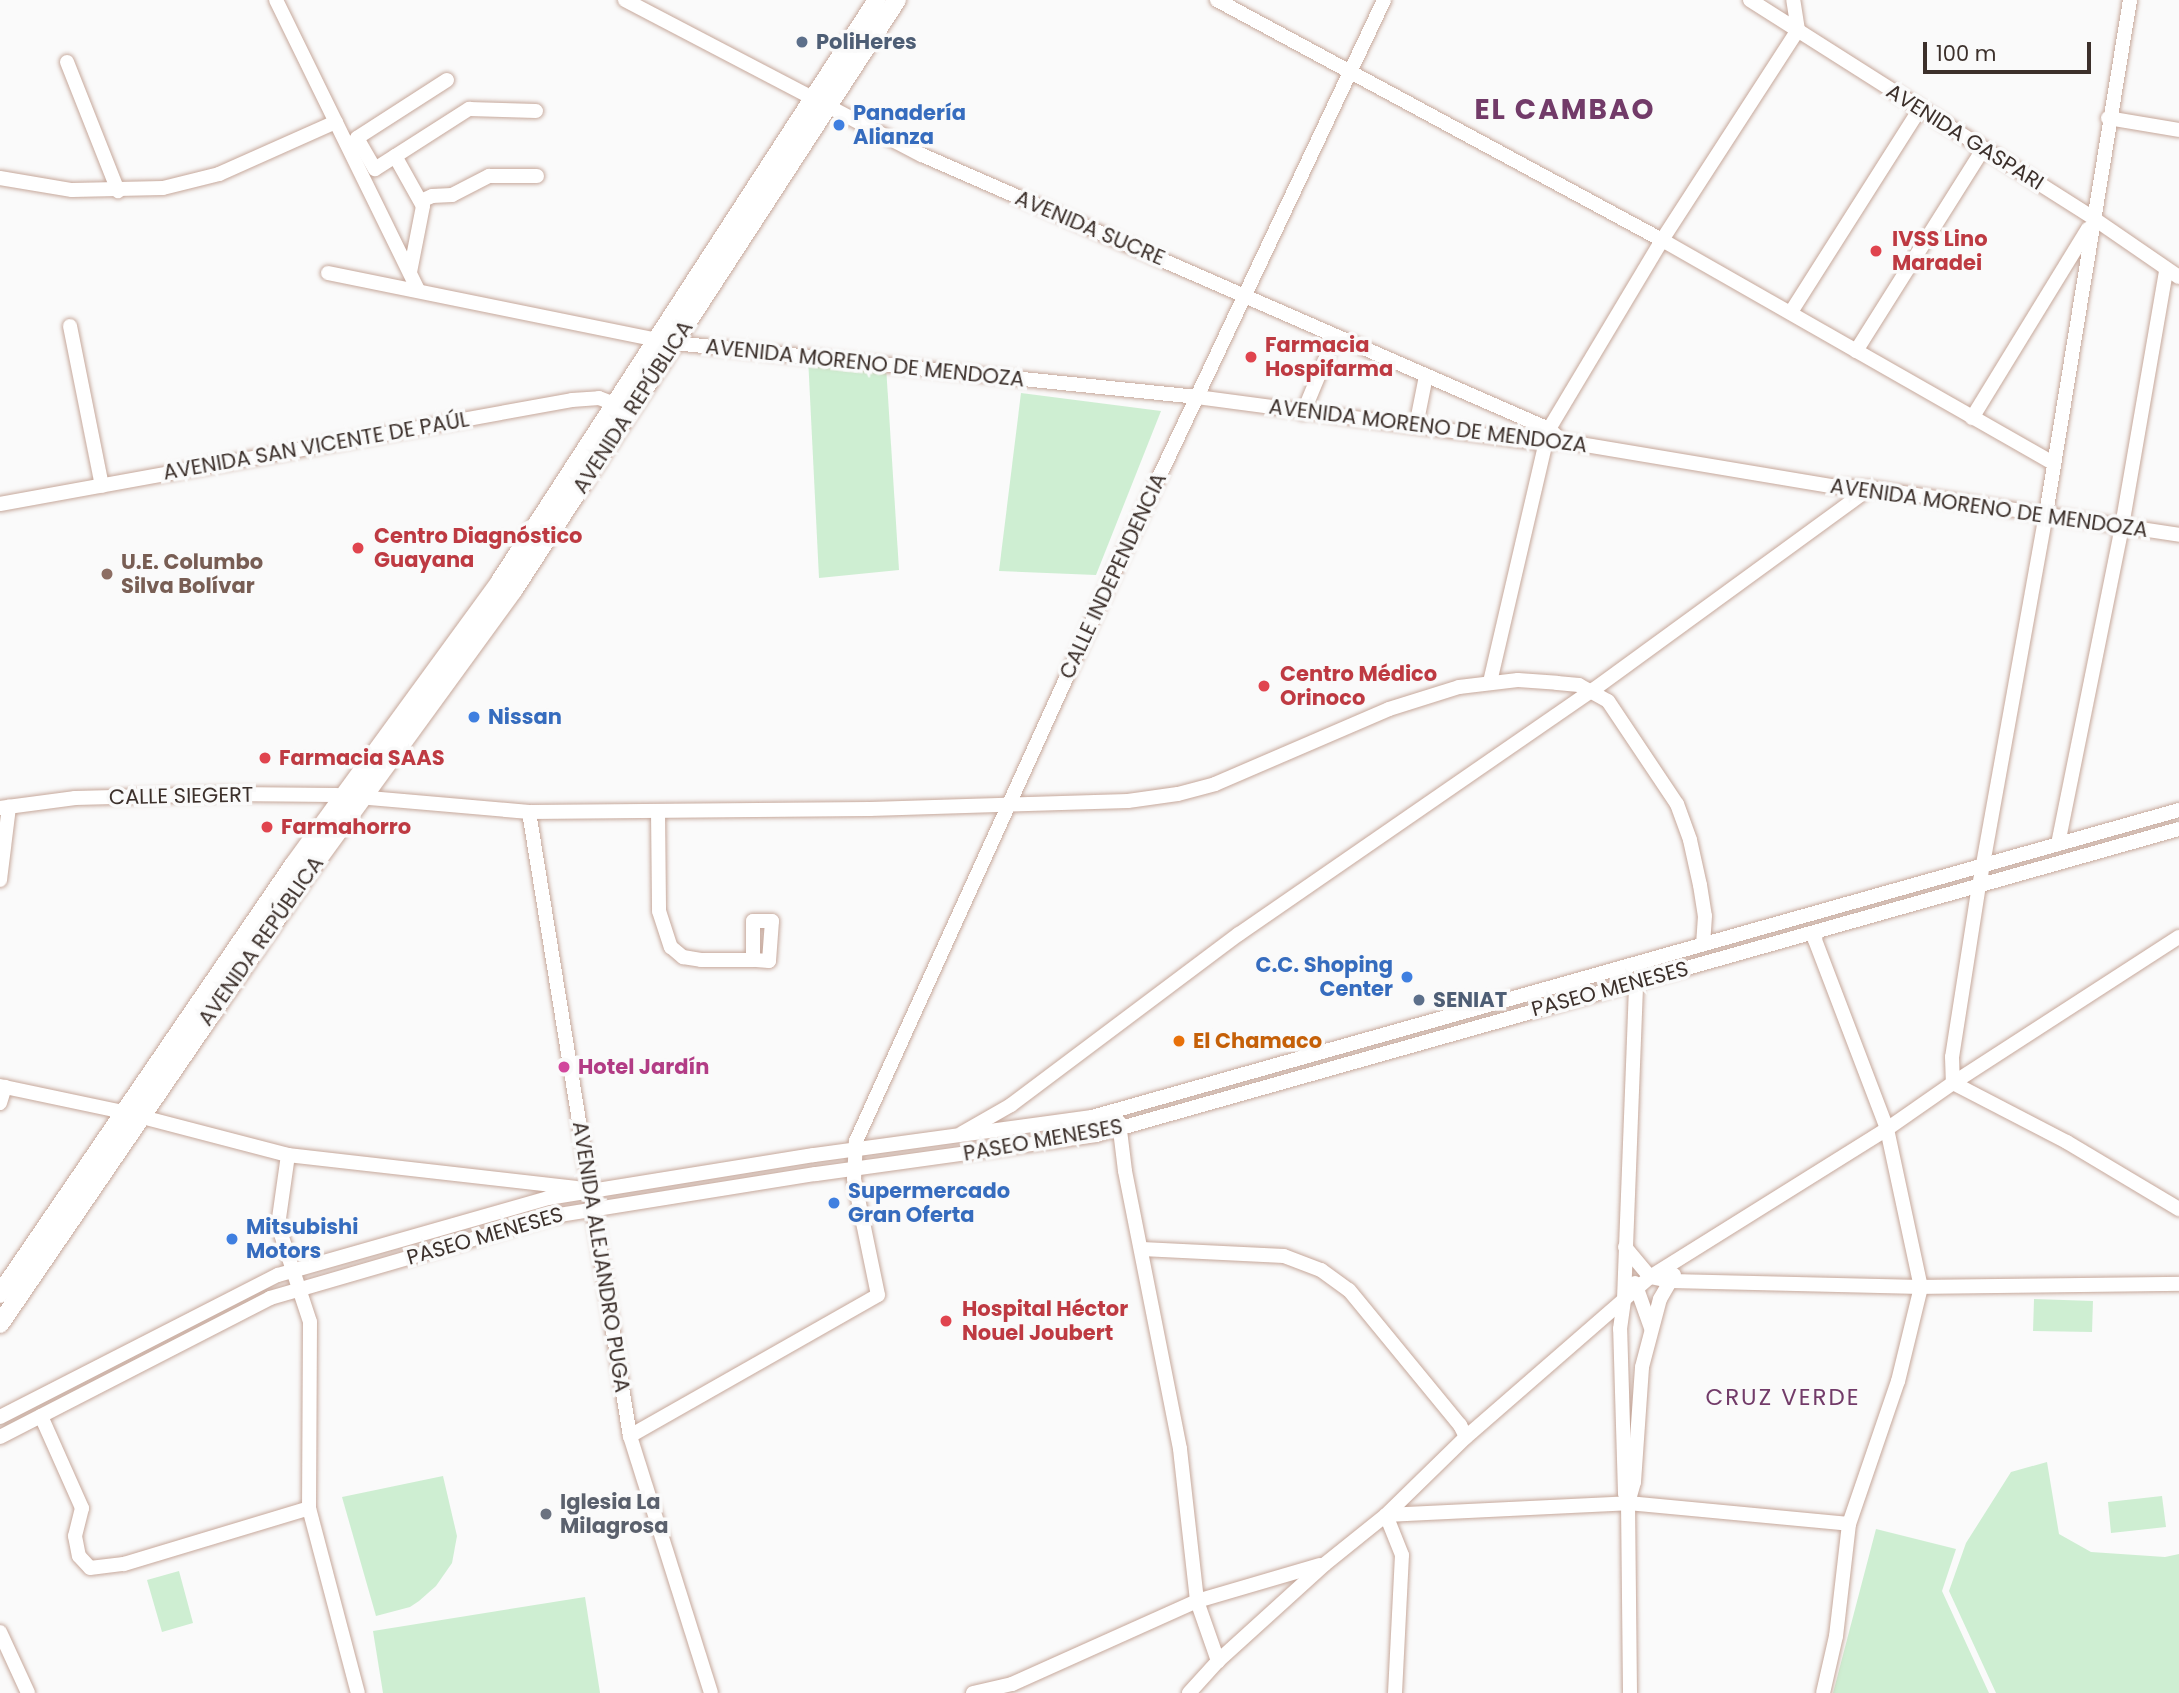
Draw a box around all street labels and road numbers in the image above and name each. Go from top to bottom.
street label: AVENIDA GASPARI [1882,78,2048,196]
street label: AVENIDA SUCRE [1011,185,1169,271]
street label: AVENIDA REPÚBLICA [568,316,698,498]
street label: AVENIDA MORENO DE MENDOZA [704,334,1026,392]
street label: AVENIDA MORENO DE MENDOZA [1267,394,1589,458]
street label: AVENIDA SAN VICENTE DE PAÚL [161,407,471,485]
street label: CALLE INDEPENDENCIA [1054,469,1172,683]
street label: AVENIDA MORENO DE MENDOZA [1829,473,2149,543]
street label: CALLE SIEGERT [109,782,253,810]
street label: AVENIDA REPÚBLICA [193,851,329,1031]
street label: PASEO MENESES [1529,956,1691,1022]
street label: PASEO MENESES [961,1114,1125,1166]
street label: AVENIDA ALEJANDRO PUGA [567,1120,635,1394]
street label: PASEO MENESES [404,1202,566,1270]

